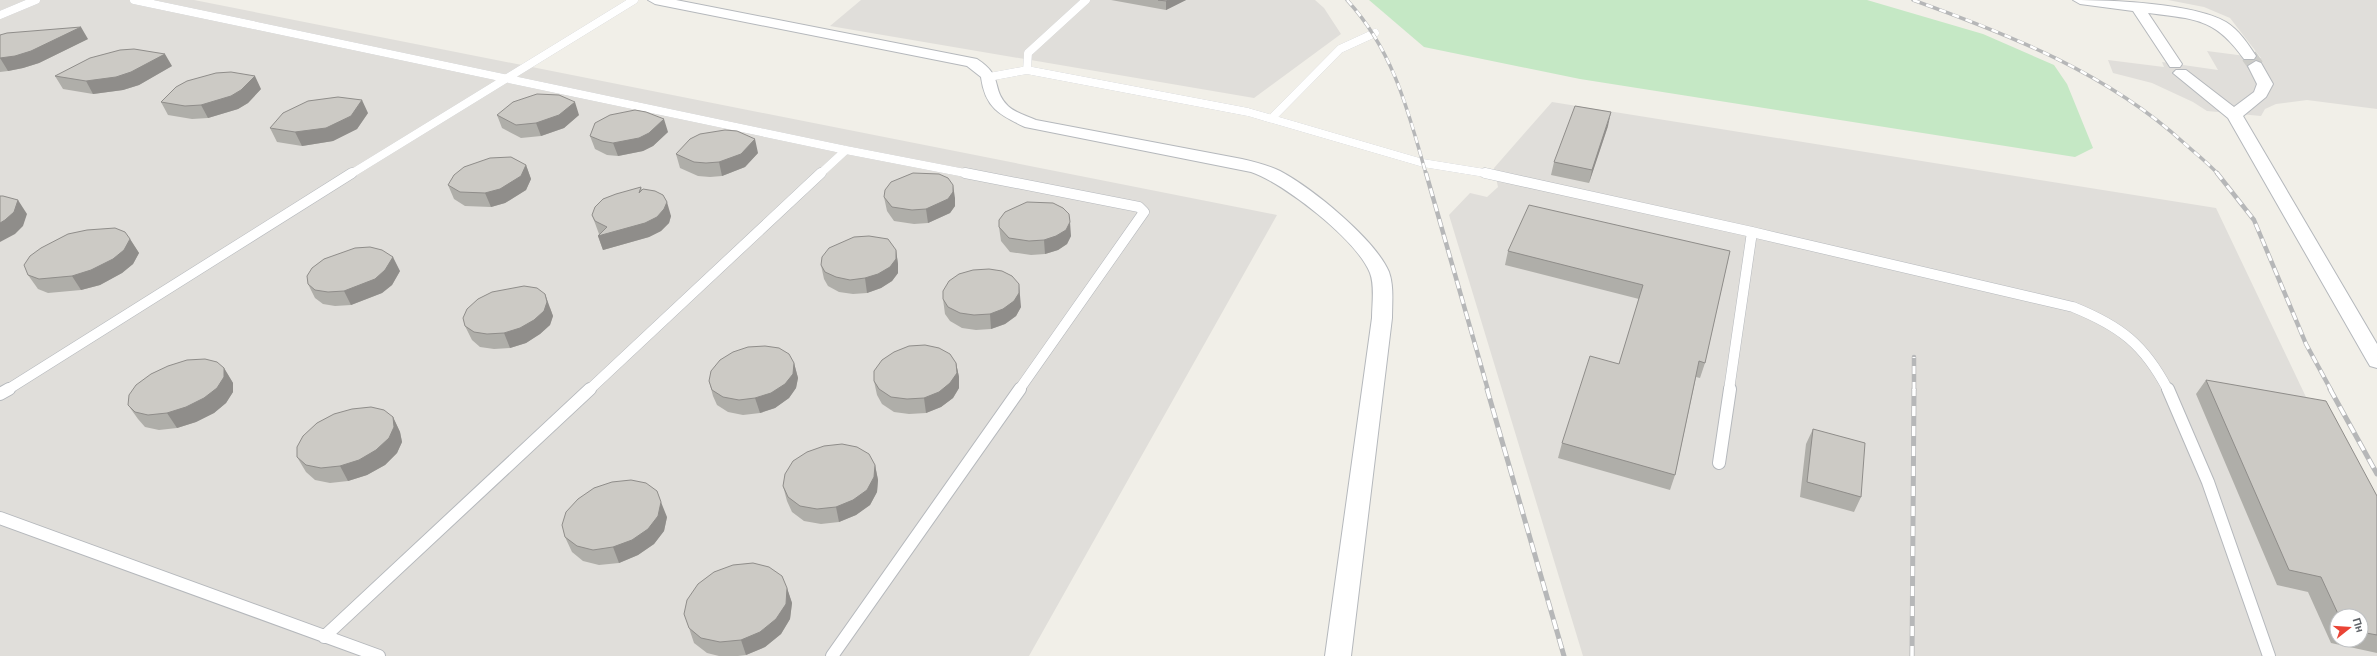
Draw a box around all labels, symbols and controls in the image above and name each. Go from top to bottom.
north arrow [2329,608,2369,648]
text: Пн [2351,616,2366,634]

